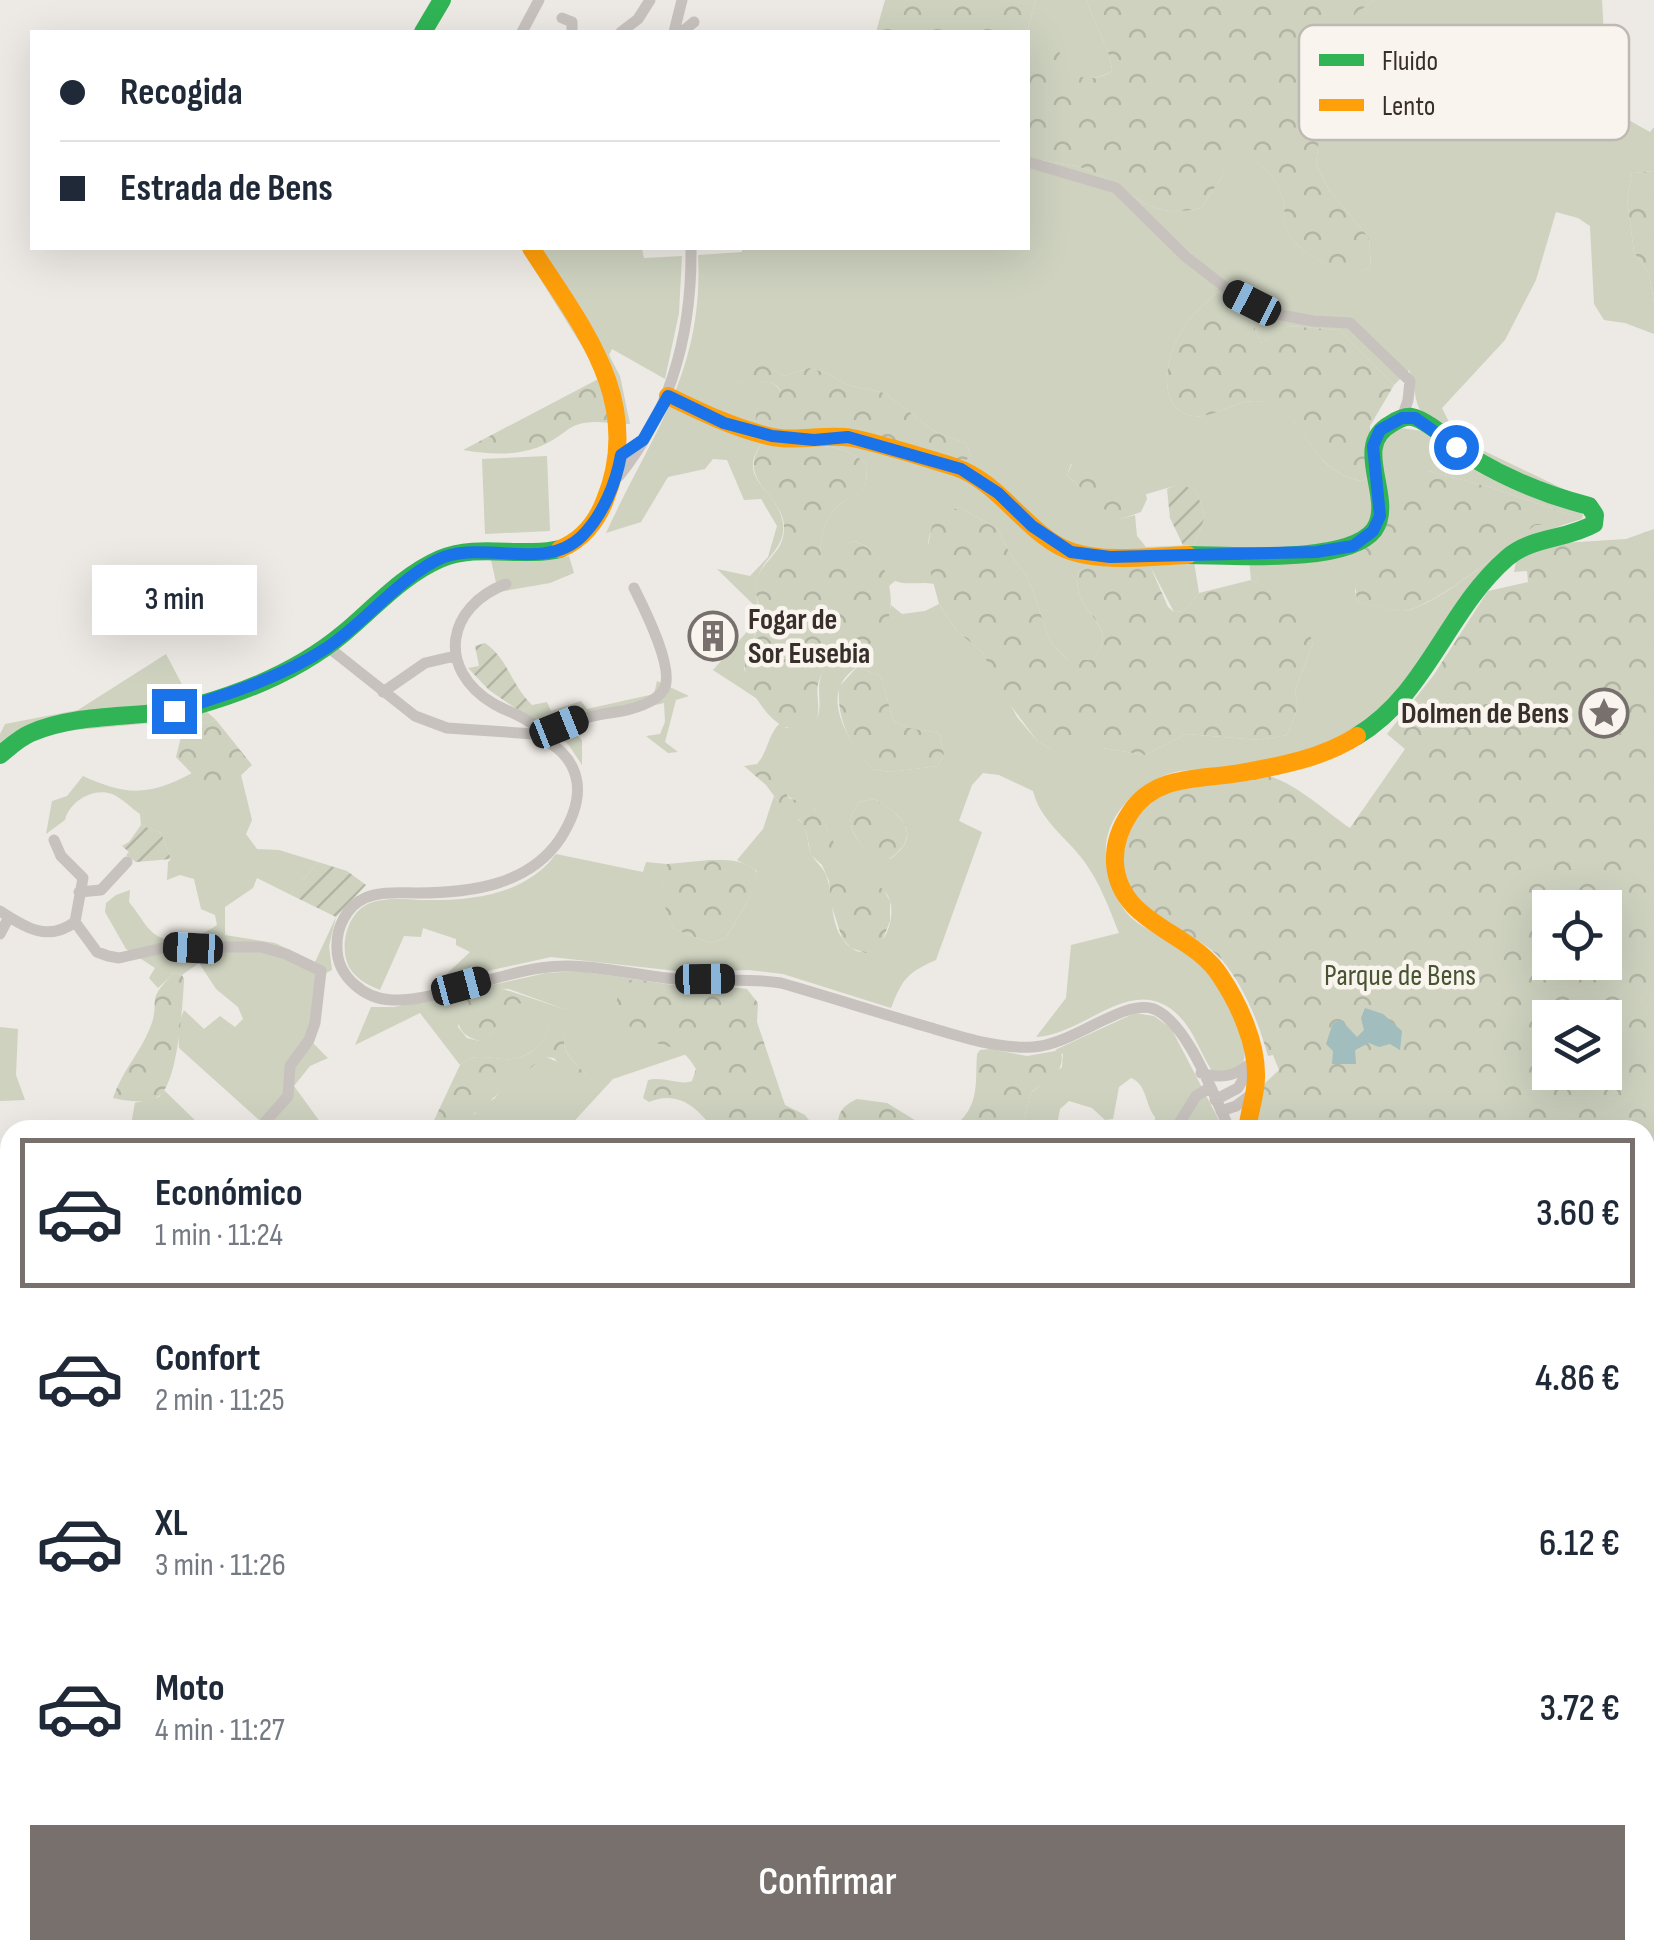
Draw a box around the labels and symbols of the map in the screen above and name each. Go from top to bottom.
legend [1299,25,1629,140]
text: Fluido [1382,45,1438,78]
text: Lento [1382,90,1435,123]
car [1218,276,1286,330]
route start [1434,425,1479,470]
callout: 3 min [91,566,256,636]
place label: Fogar de Sor Eusebia [748,602,870,672]
building icon: Fogar de Sor Eusebia [687,610,739,662]
place icon: Dolmen de Bens [1578,687,1630,739]
route end [152,689,197,734]
place label: Dolmen de Bens [1401,696,1569,732]
car [526,702,592,752]
car [162,931,224,965]
park label: Parque de Bens [1324,958,1476,994]
car [675,963,735,995]
car [428,964,494,1008]

